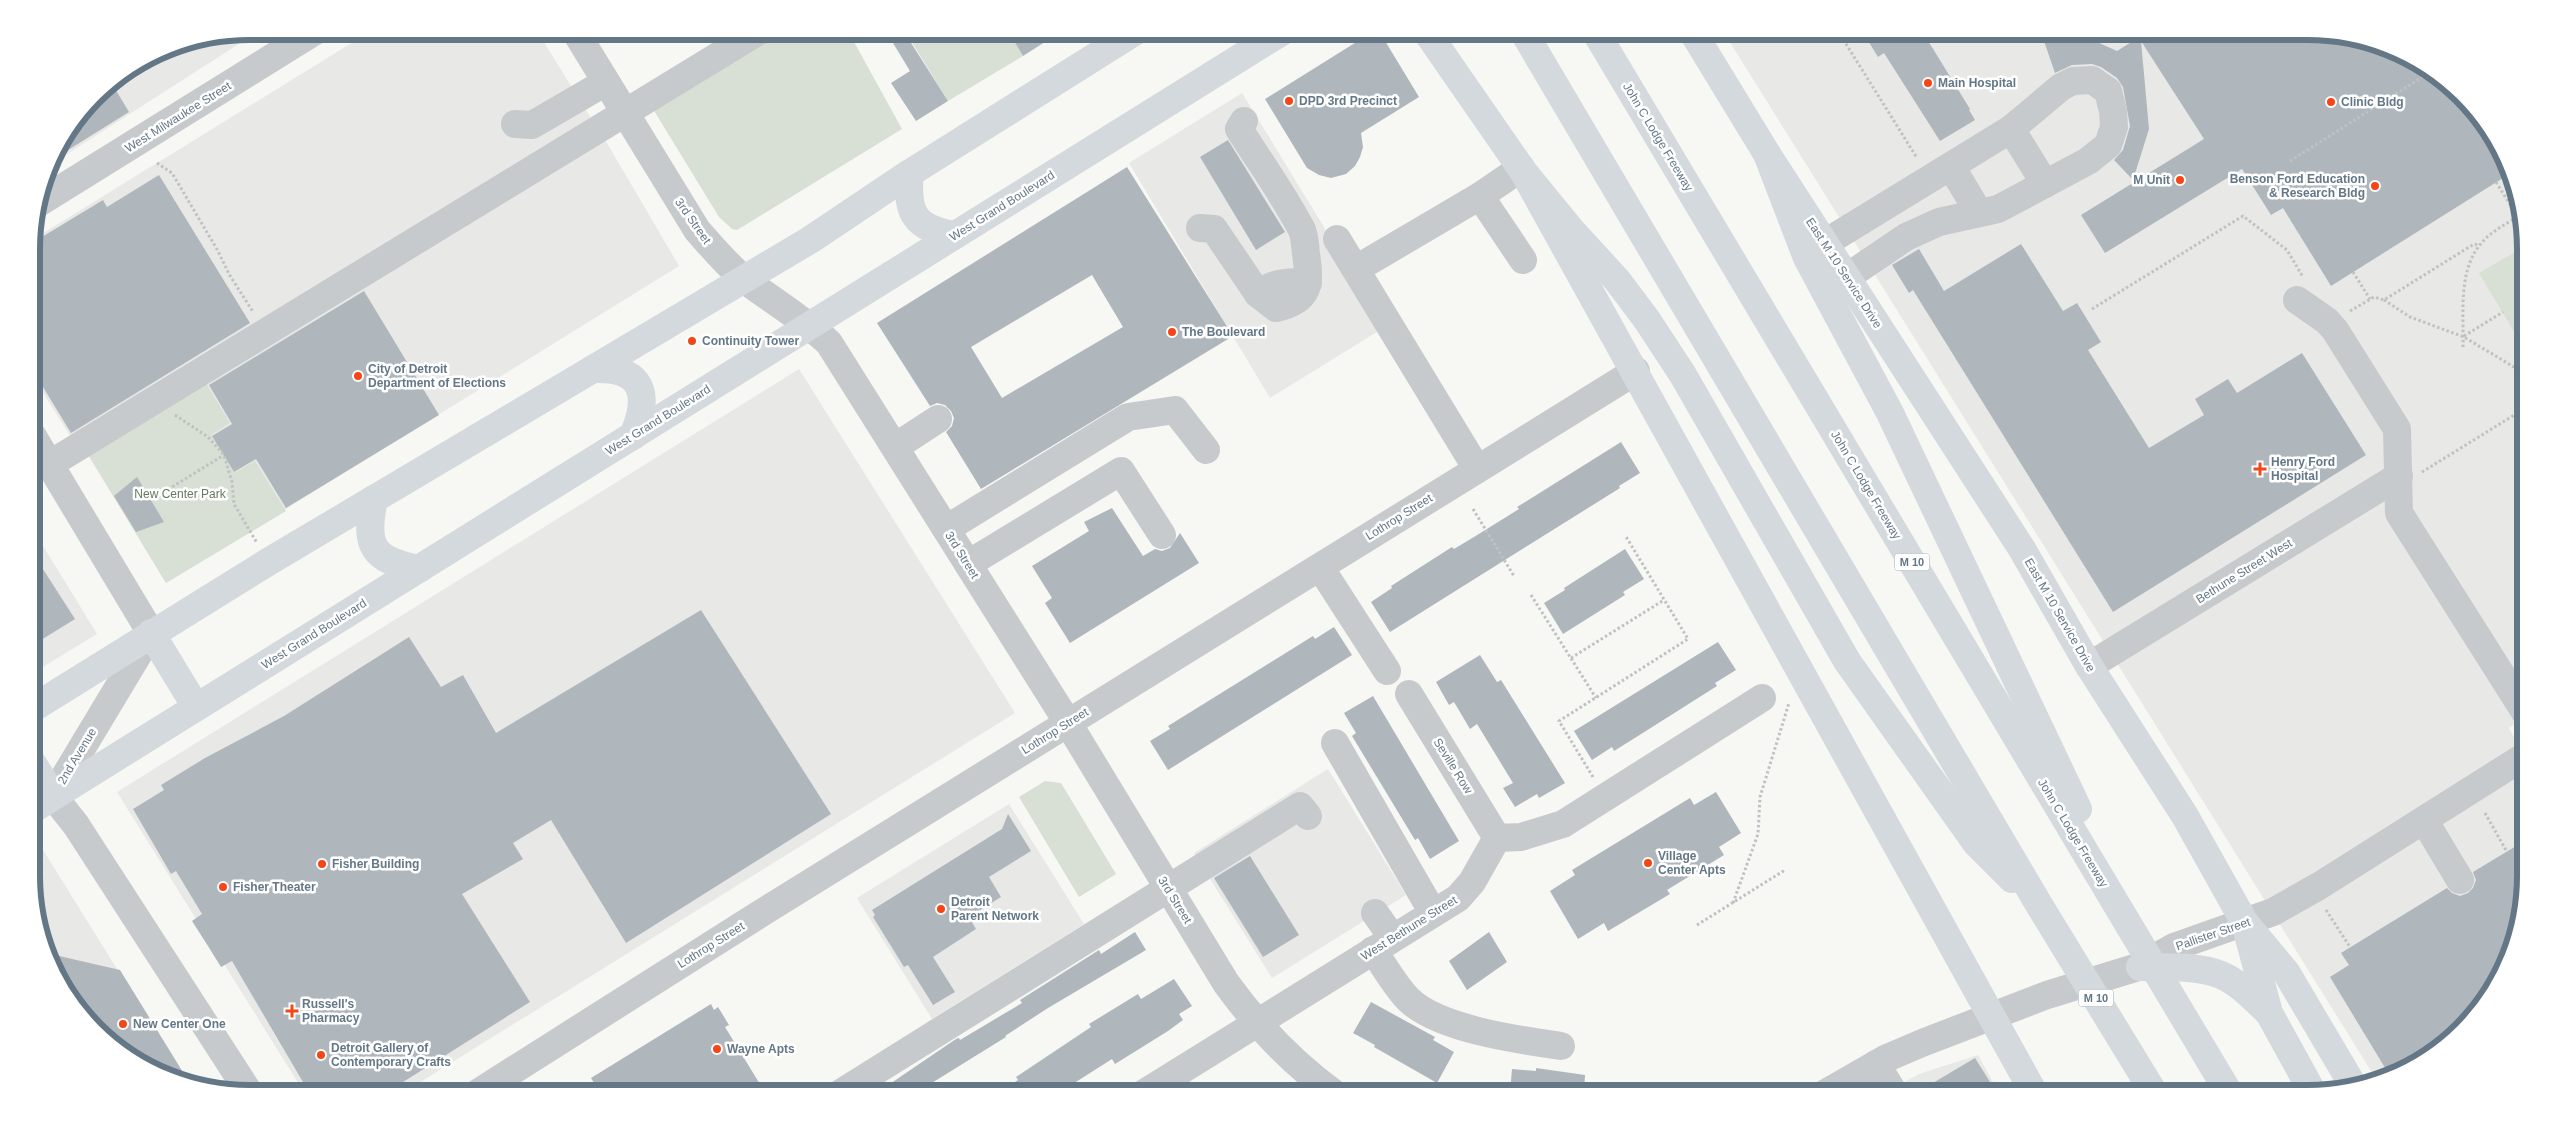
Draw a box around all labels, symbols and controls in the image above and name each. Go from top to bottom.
place label: Main Hospital [1938,76,2016,90]
marker: Main Hospital [1922,77,1934,89]
street label: West Milwaukee Street [122,78,234,155]
street label: John C Lodge Freeway [1620,80,1696,194]
place label: DPD 3rd Precinct [1299,94,1397,108]
marker: DPD 3rd Precinct [1283,95,1295,107]
place label: Clinic Bldg [2341,95,2404,109]
marker: Clinic Bldg [2325,96,2337,108]
street label: West Grand Boulevard [947,168,1057,244]
place label: Benson Ford Education & Research Bldg [2230,172,2365,200]
place label: M Unit [2133,173,2170,187]
marker: M Unit [2174,174,2186,186]
marker: Benson Ford Education & Research Bldg [2369,180,2381,192]
street label: 3rd Street [672,195,714,247]
street label: East M 10 Service Drive [1803,215,1885,331]
place label: The Boulevard [1182,325,1265,339]
marker: The Boulevard [1166,326,1178,338]
place label: Continuity Tower [702,334,799,348]
marker: Continuity Tower [686,335,698,347]
place label: City of Detroit Department of Elections [368,362,506,390]
marker: City of Detroit Department of Elections [352,370,364,382]
street label: West Grand Boulevard [603,382,713,458]
street label: John C Lodge Freeway [1828,428,1904,542]
place label: Henry Ford Hospital [2271,455,2335,483]
marker: Henry Ford Hospital [2253,462,2267,476]
park label: New Center Park [134,487,227,501]
street label: Lothrop Street [1363,491,1436,543]
street label: 3rd Street [942,529,982,582]
street label: Bethune Street West [2193,535,2295,606]
road number: M 10 [1894,554,1930,570]
street label: East M 10 Service Drive [2022,556,2098,675]
street label: West Grand Boulevard [259,596,369,672]
street label: Lothrop Street [1019,705,1092,757]
street label: 2nd Avenue [55,725,99,787]
street label: Seville Row [1430,736,1476,797]
street label: John C Lodge Freeway [2035,776,2111,890]
place label: Village Center Apts [1658,849,1726,877]
place label: Fisher Building [332,857,419,871]
marker: Village Center Apts [1642,857,1654,869]
marker: Fisher Building [316,858,328,870]
street label: 3rd Street [1155,874,1195,927]
place label: Fisher Theater [233,880,316,894]
marker: Fisher Theater [217,881,229,893]
street label: West Bethune Street [1358,892,1460,963]
place label: Detroit Parent Network [951,895,1039,923]
marker: Detroit Parent Network [935,903,947,915]
street label: Pallister Street [2174,914,2253,953]
street label: Lothrop Street [675,919,748,971]
road number: M 10 [2078,990,2114,1006]
place label: Russell's Pharmacy [302,997,360,1025]
marker: Russell's Pharmacy [286,1005,298,1017]
place label: New Center One [133,1017,226,1031]
marker: New Center One [117,1018,129,1030]
place label: Detroit Gallery of Contemporary Crafts [331,1041,451,1069]
place label: Wayne Apts [727,1042,795,1056]
marker: Wayne Apts [711,1043,723,1055]
marker: Detroit Gallery of Contemporary Crafts [315,1049,327,1061]

